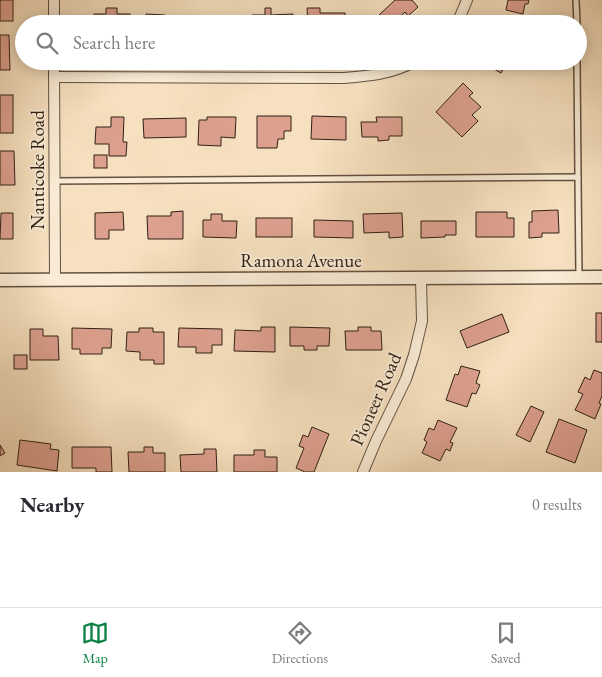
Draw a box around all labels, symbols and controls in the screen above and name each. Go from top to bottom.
search box [15,15,587,70]
icon: search [33,29,61,57]
text: Search here [73,30,155,55]
street label: Nanticoke Road [25,110,50,230]
street label: Ramona Avenue [240,248,362,273]
street label: Pioneer Road [344,348,407,450]
text: Nearby [20,491,84,518]
text: 0 results [532,494,582,515]
tab: Map [81,619,109,667]
tab: Directions [272,619,328,667]
tab: Saved [491,619,521,667]

